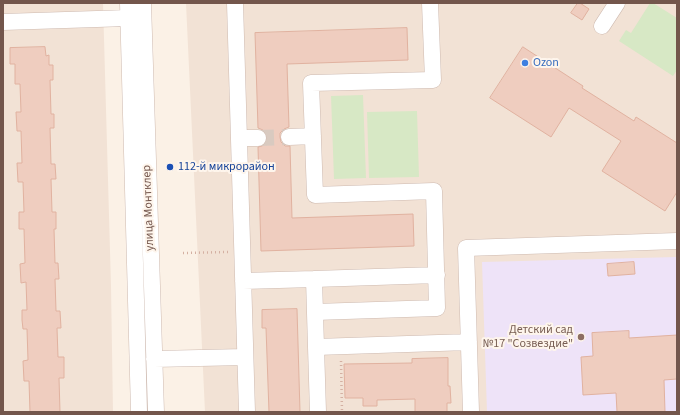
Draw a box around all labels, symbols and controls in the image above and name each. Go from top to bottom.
place label: Ozon [533,56,559,70]
marker: Ozon [520,58,530,68]
place label: 112-й микрорайон [178,160,275,174]
marker: 112-й микрорайон [165,162,175,172]
street label: улица Монтклер [140,165,158,251]
place label: Детский сад №17 "Созвездие" [482,323,573,351]
marker: Детский сад №17 "Созвездие" [576,332,586,342]

